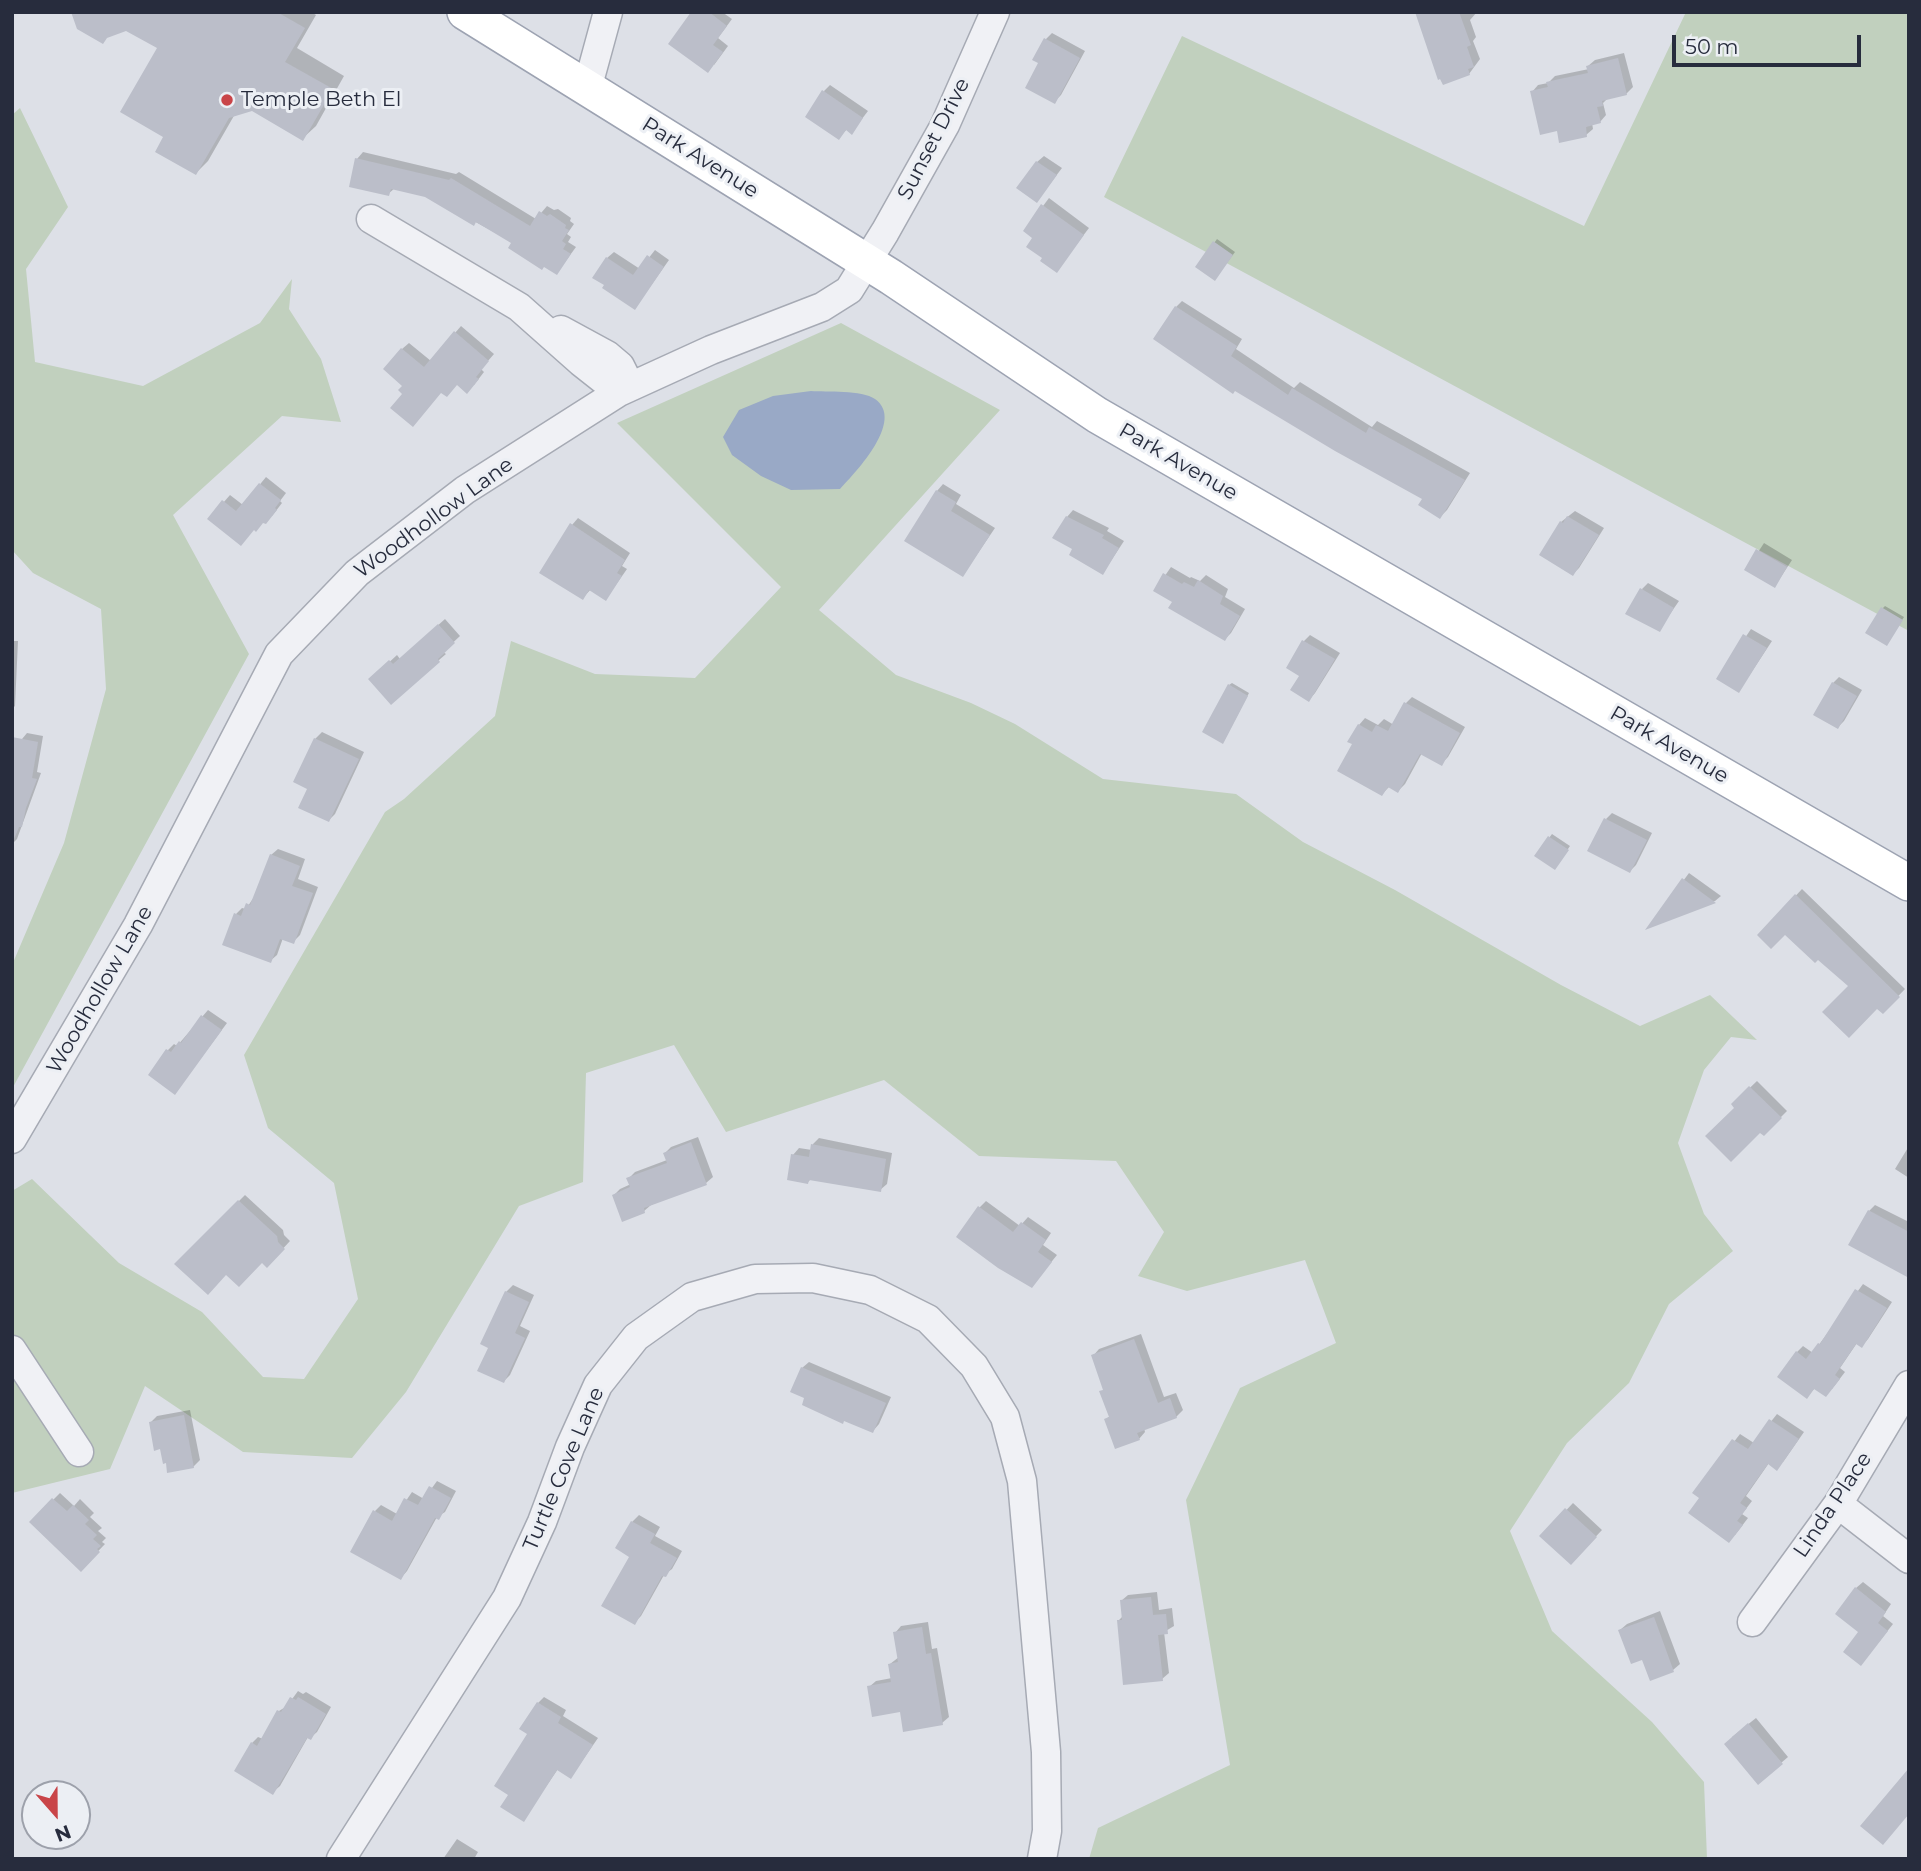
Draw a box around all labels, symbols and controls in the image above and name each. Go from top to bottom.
scale bar [1676,21,1865,65]
text: 50 m [1685,34,1739,59]
street label: Sunset Drive [893,74,975,204]
place label: Temple Beth El [241,87,401,113]
marker: Temple Beth El [219,92,235,108]
street label: Park Avenue [637,112,763,204]
street label: Park Avenue [1114,418,1242,506]
street label: Woodhollow Lane [350,452,518,584]
street label: Park Avenue [1605,701,1733,789]
street label: Woodhollow Lane [42,901,158,1079]
street label: Turtle Cove Lane [518,1383,610,1555]
street label: Linda Place [1789,1447,1877,1563]
north arrow [21,1780,91,1850]
text: N [52,1820,74,1847]

